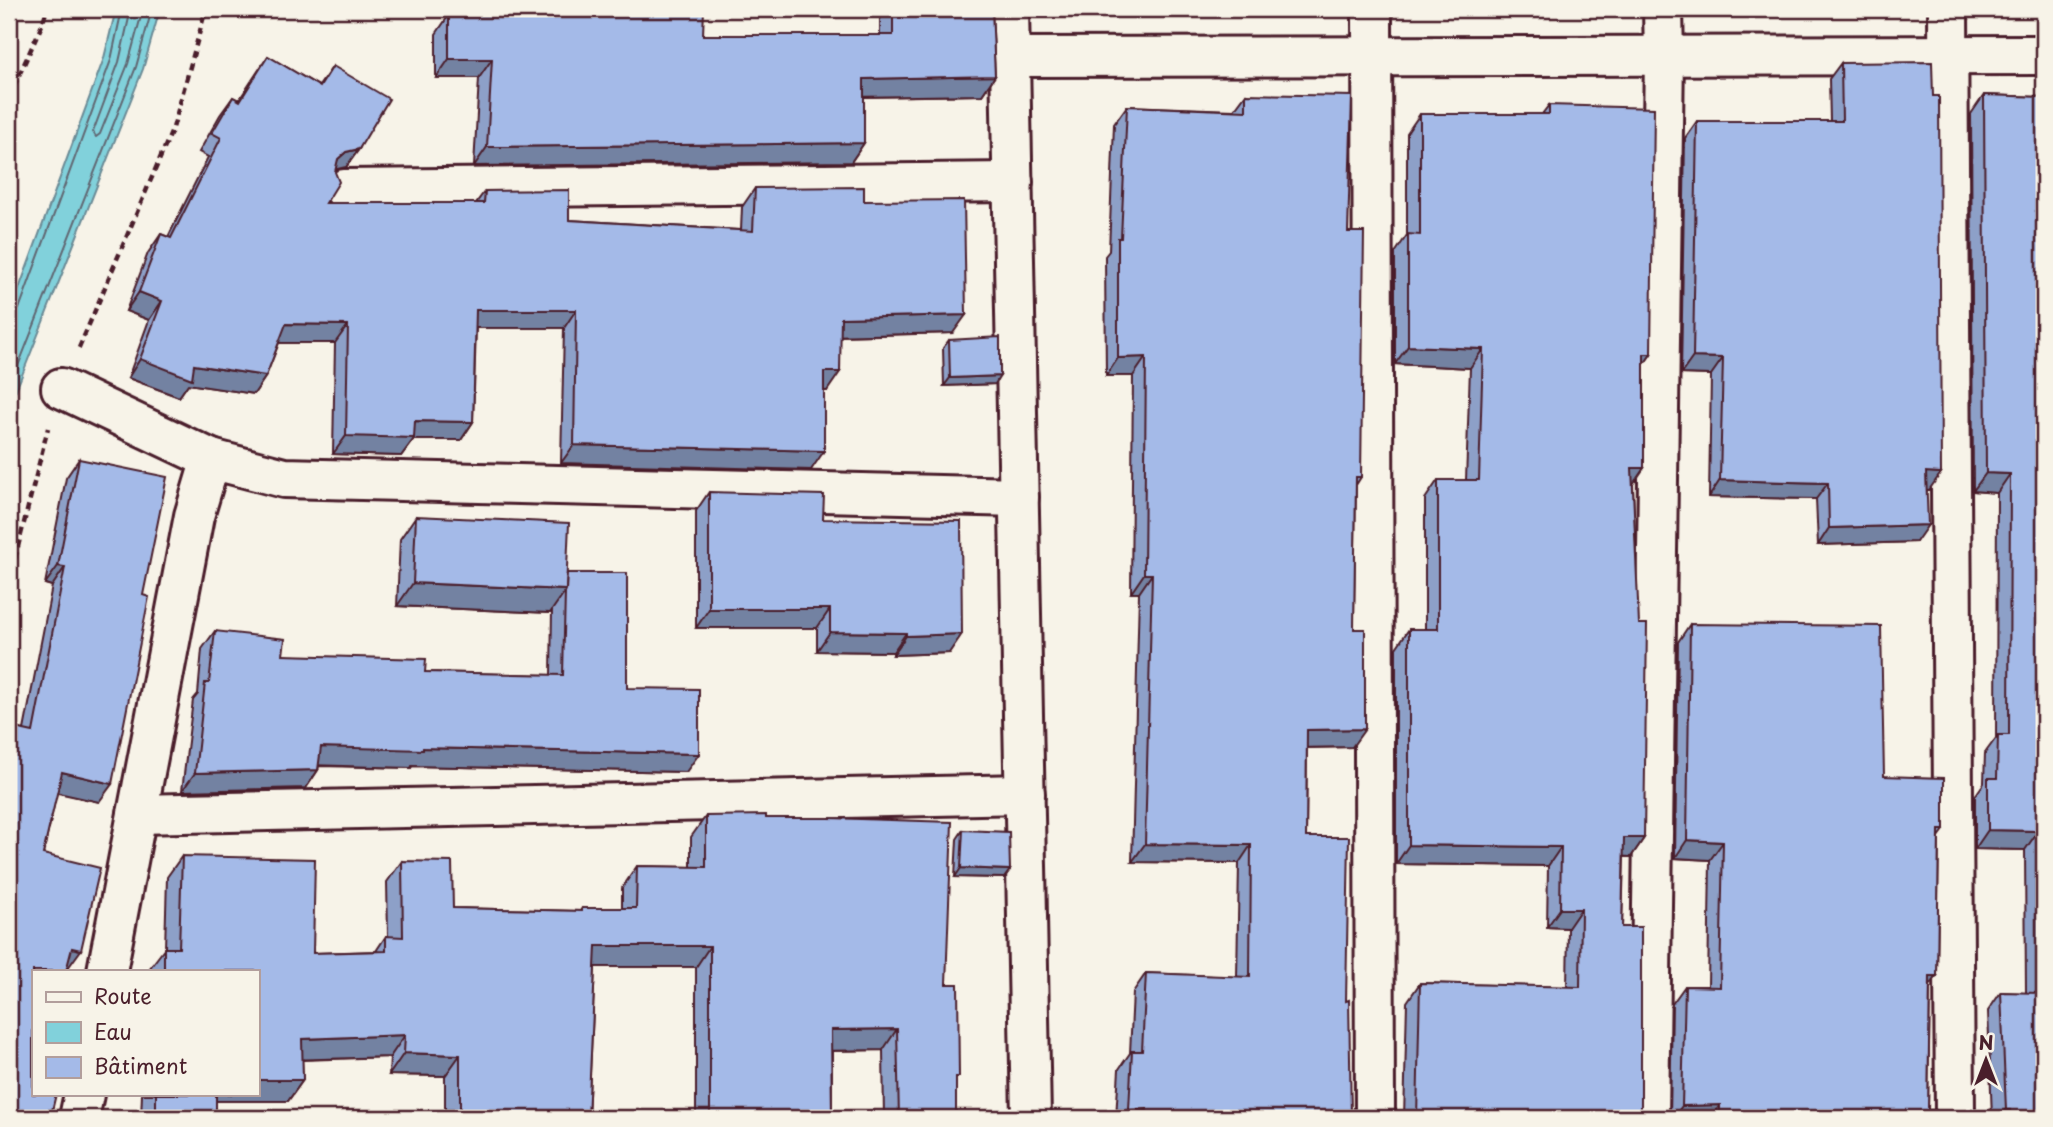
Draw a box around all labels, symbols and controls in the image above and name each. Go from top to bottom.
legend [32,970,259,1096]
text: Route [94,979,152,1011]
text: Eau [94,1015,132,1047]
north arrow [1952,1026,2022,1096]
text: N [1978,1028,1994,1056]
text: Bâtiment [94,1049,187,1081]

